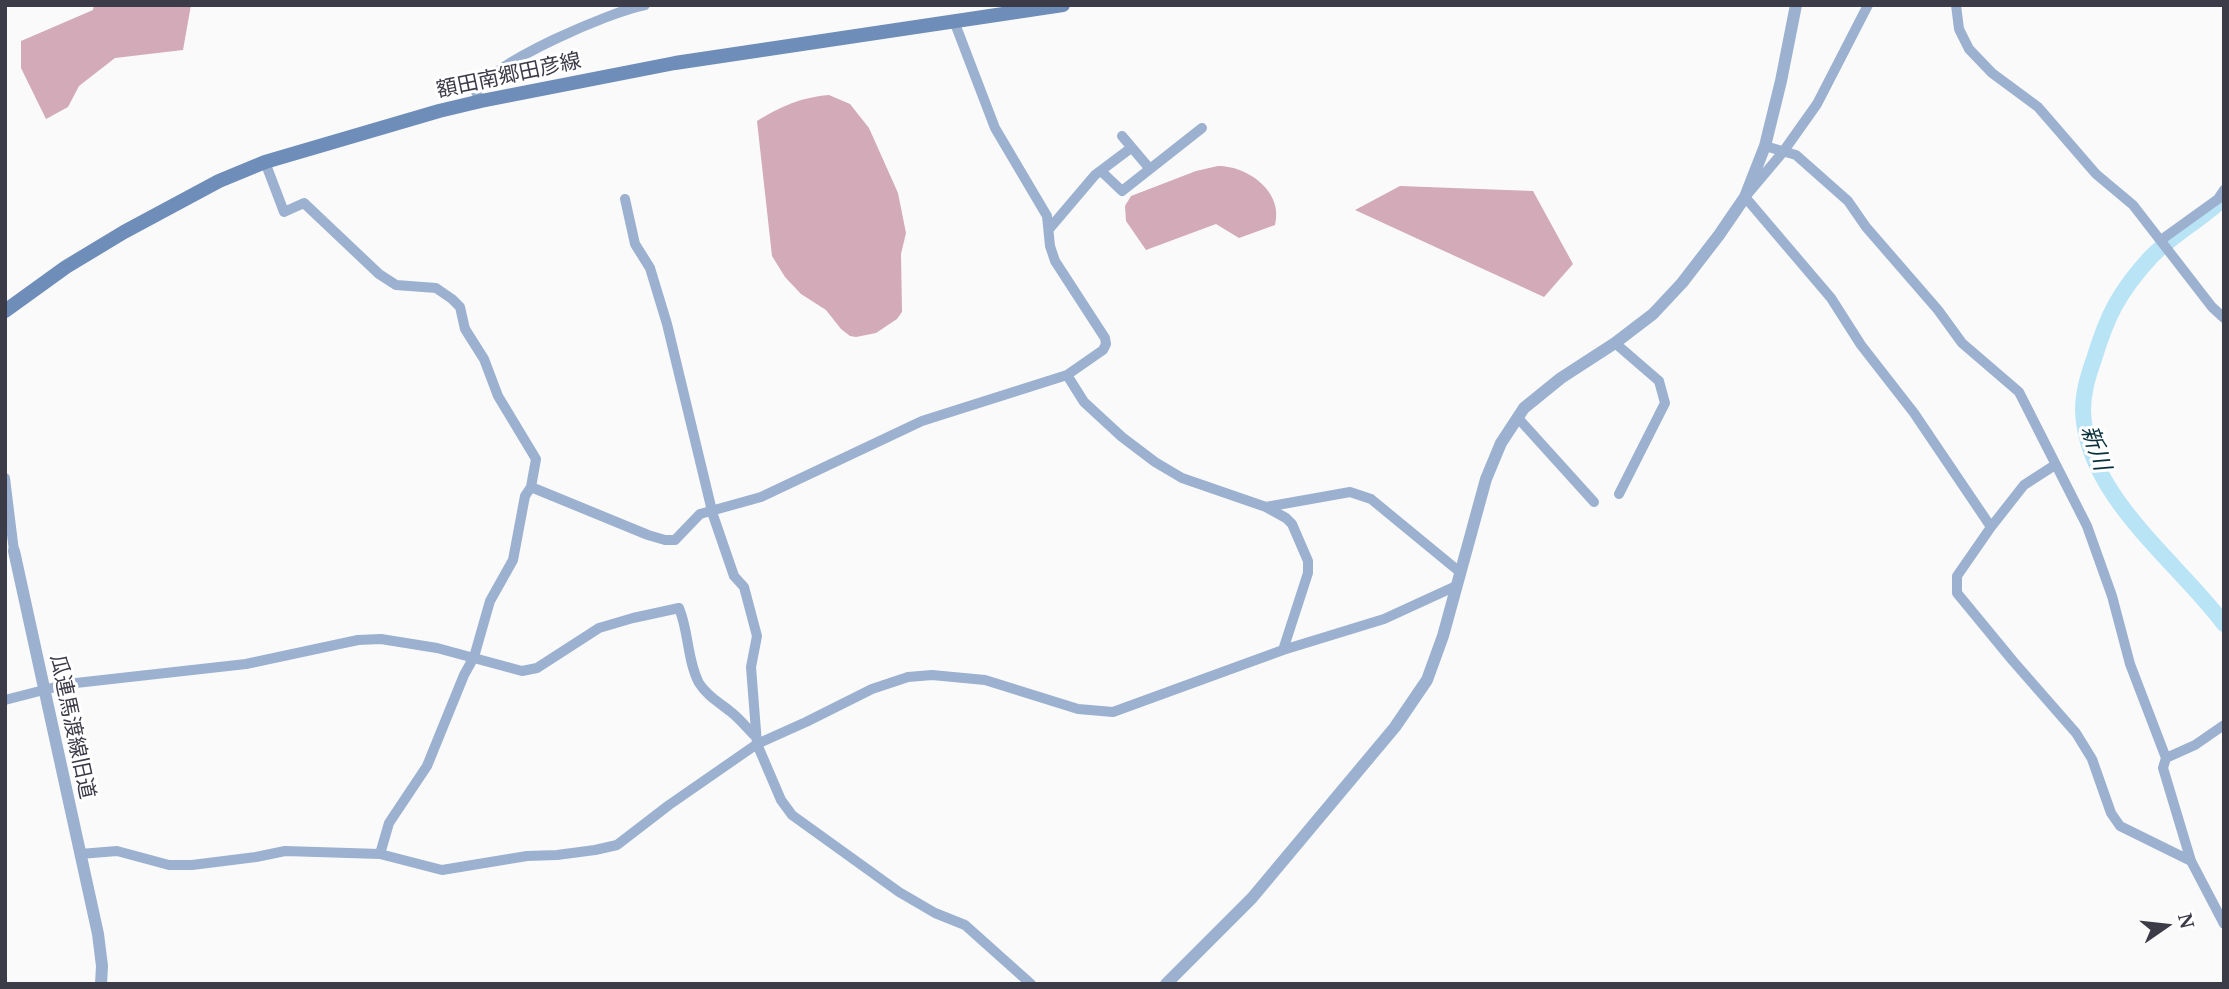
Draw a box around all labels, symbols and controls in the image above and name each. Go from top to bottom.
street label: 額田南郷田彦線 [434,48,584,104]
water label: 新川 [2074,422,2116,474]
street label: 瓜連馬渡線旧道 [44,652,100,802]
north arrow [2131,891,2201,961]
text: N [2172,910,2201,931]

